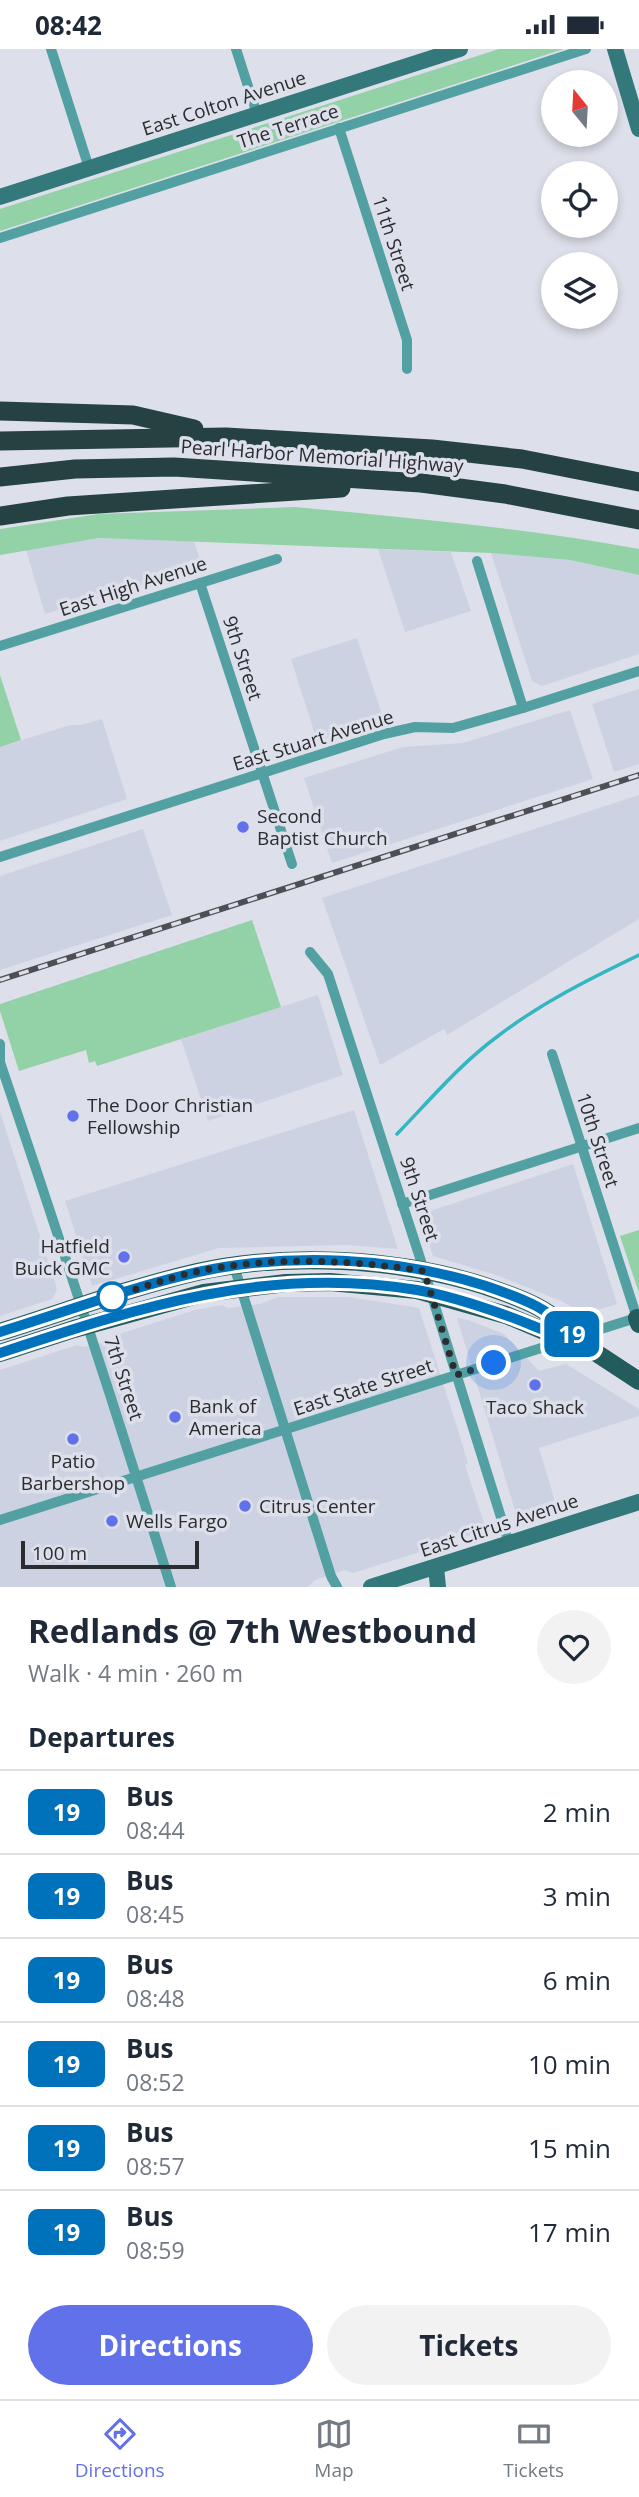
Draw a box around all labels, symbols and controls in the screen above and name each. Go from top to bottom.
text: 08:42 [35,7,102,43]
street label: East Colton Avenue [139,64,309,142]
north arrow [541,70,618,147]
map controls [541,70,618,329]
street label: The Terrace [234,97,342,155]
button: locate [541,161,618,238]
street label: 11th Street [366,192,422,294]
button: layers [541,252,618,329]
street label: Pearl Harbor Memorial Highway [180,433,465,479]
street label: East High Avenue [56,550,210,622]
street label: 9th Street [217,612,269,704]
street label: East Stuart Avenue [229,703,397,777]
place label: Second Baptist Church [257,803,388,851]
marker: Second Baptist Church [235,819,251,835]
street label: 10th Street [570,1089,626,1191]
place label: The Door Christian Fellowship [87,1092,253,1140]
marker: The Door Christian Fellowship [65,1108,81,1124]
street label: 9th Street [394,1153,446,1245]
place label: Hatfield Buick GMC [14,1233,110,1281]
marker: Hatfield Buick GMC [116,1249,132,1265]
unlabelled marker [97,1282,127,1312]
line badge: 19 [540,1311,604,1357]
text: 19 [558,1317,586,1350]
street label: 7th Street [98,1332,150,1424]
your location [476,1345,511,1380]
street label: East State Street [290,1352,436,1422]
marker: Taco Shack [527,1377,543,1393]
place label: Bank of America [189,1393,262,1441]
place label: Taco Shack [486,1394,584,1420]
marker: Bank of America [167,1409,183,1425]
marker: Patio Barbershop [65,1431,81,1447]
place label: Patio Barbershop [21,1448,125,1496]
street label: East Citrus Avenue [417,1487,581,1563]
place label: Citrus Center [259,1493,376,1519]
marker: Citrus Center [237,1498,253,1514]
place label: Wells Fargo [126,1508,228,1534]
marker: Wells Fargo [104,1513,120,1529]
scale bar [21,1538,200,1570]
text: 100 m [32,1540,87,1566]
text: Redlands @ 7th Westbound [28,1608,477,1653]
button: heart [537,1610,611,1684]
text: Walk · 4 min · 260 m [28,1657,243,1689]
text: Departures [28,1719,175,1755]
text: Bus [126,1778,173,1814]
text: 2 min [543,1794,611,1830]
text: 19 [53,1795,80,1828]
text: 08:44 [126,1814,185,1846]
text: Bus [126,1862,173,1898]
text: 3 min [543,1878,611,1914]
text: 19 [53,1879,80,1912]
text: 08:45 [126,1898,185,1930]
text: Bus [126,1946,173,1982]
text: 6 min [543,1962,611,1998]
text: 19 [53,1963,80,1996]
text: 08:48 [126,1982,185,2014]
text: Bus [126,2030,173,2066]
text: 10 min [528,2046,611,2082]
text: 19 [53,2047,80,2080]
text: 08:52 [126,2066,185,2098]
text: Bus [126,2114,173,2150]
text: 15 min [528,2130,611,2166]
text: 19 [53,2131,80,2164]
text: 08:57 [126,2150,185,2182]
text: Bus [126,2198,173,2234]
text: 17 min [528,2214,611,2250]
text: 19 [53,2215,80,2248]
text: 08:59 [126,2234,185,2266]
button: Directions [28,2305,313,2385]
button: Tickets [327,2305,611,2385]
tab: Directions [75,2415,165,2483]
tab: Map [314,2415,354,2483]
tab: Tickets [503,2415,564,2483]

